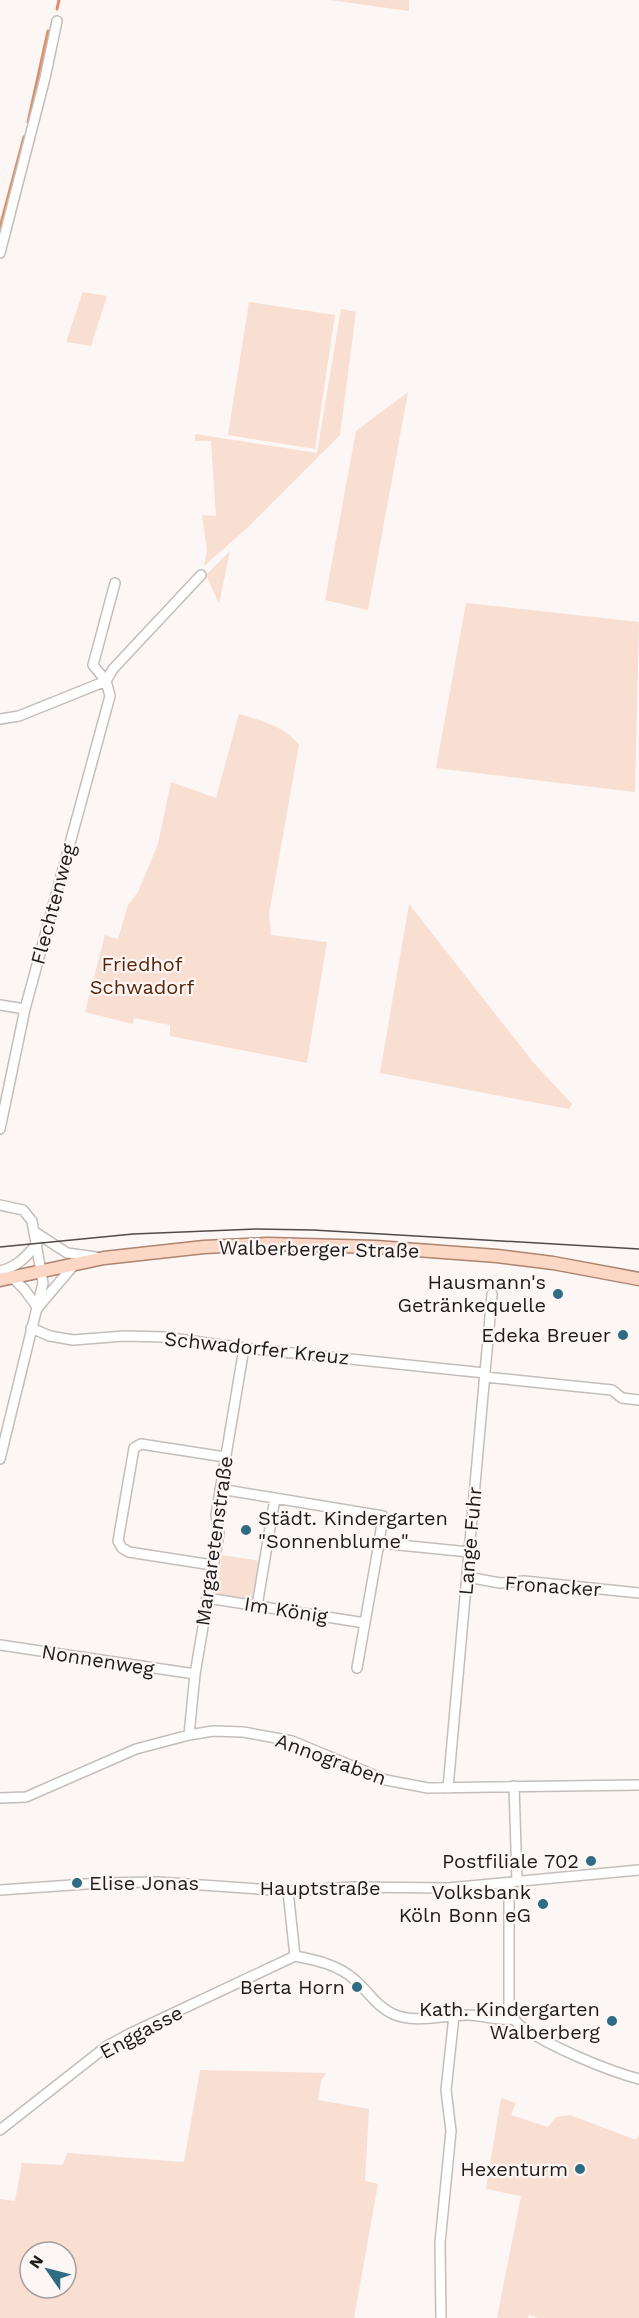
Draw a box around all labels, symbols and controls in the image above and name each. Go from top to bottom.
street label: Flechtenweg [25,841,81,967]
park label: Friedhof Schwadorf [90,952,194,999]
street label: Walberberger Straße [218,1235,420,1263]
place label: Hausmann's Getränkequelle [398,1270,546,1317]
marker: Hausmann's Getränkequelle [551,1287,565,1301]
place label: Edeka Breuer [481,1323,611,1347]
street label: Schwadorfer Kreuz [163,1326,351,1370]
marker: Edeka Breuer [616,1328,630,1342]
street label: Margaretenstraße [190,1455,238,1627]
street label: Lange Fuhr [453,1486,487,1596]
place label: Städt. Kindergarten "Sonnenblume" [258,1506,448,1553]
marker: Städt. Kindergarten "Sonnenblume" [239,1523,253,1537]
street label: Fronacker [504,1571,602,1601]
street label: Im König [242,1592,330,1629]
street label: Nonnenweg [40,1639,156,1681]
street label: Annograben [272,1728,390,1790]
place label: Postfiliale 702 [442,1849,579,1873]
marker: Postfiliale 702 [584,1854,598,1868]
place label: Elise Jonas [89,1871,199,1895]
marker: Elise Jonas [70,1876,84,1890]
street label: Hauptstraße [260,1876,380,1900]
place label: Volksbank Köln Bonn eG [399,1880,531,1927]
marker: Volksbank Köln Bonn eG [536,1897,550,1911]
place label: Berta Horn [240,1975,345,1999]
marker: Berta Horn [350,1980,364,1994]
place label: Kath. Kindergarten Walberberg [419,1997,600,2044]
street label: Enggasse [95,2000,187,2064]
marker: Kath. Kindergarten Walberberg [605,2014,619,2028]
place label: Hexenturm [460,2157,568,2181]
marker: Hexenturm [573,2162,587,2176]
north arrow [18,2240,78,2300]
text: N [25,2251,47,2272]

